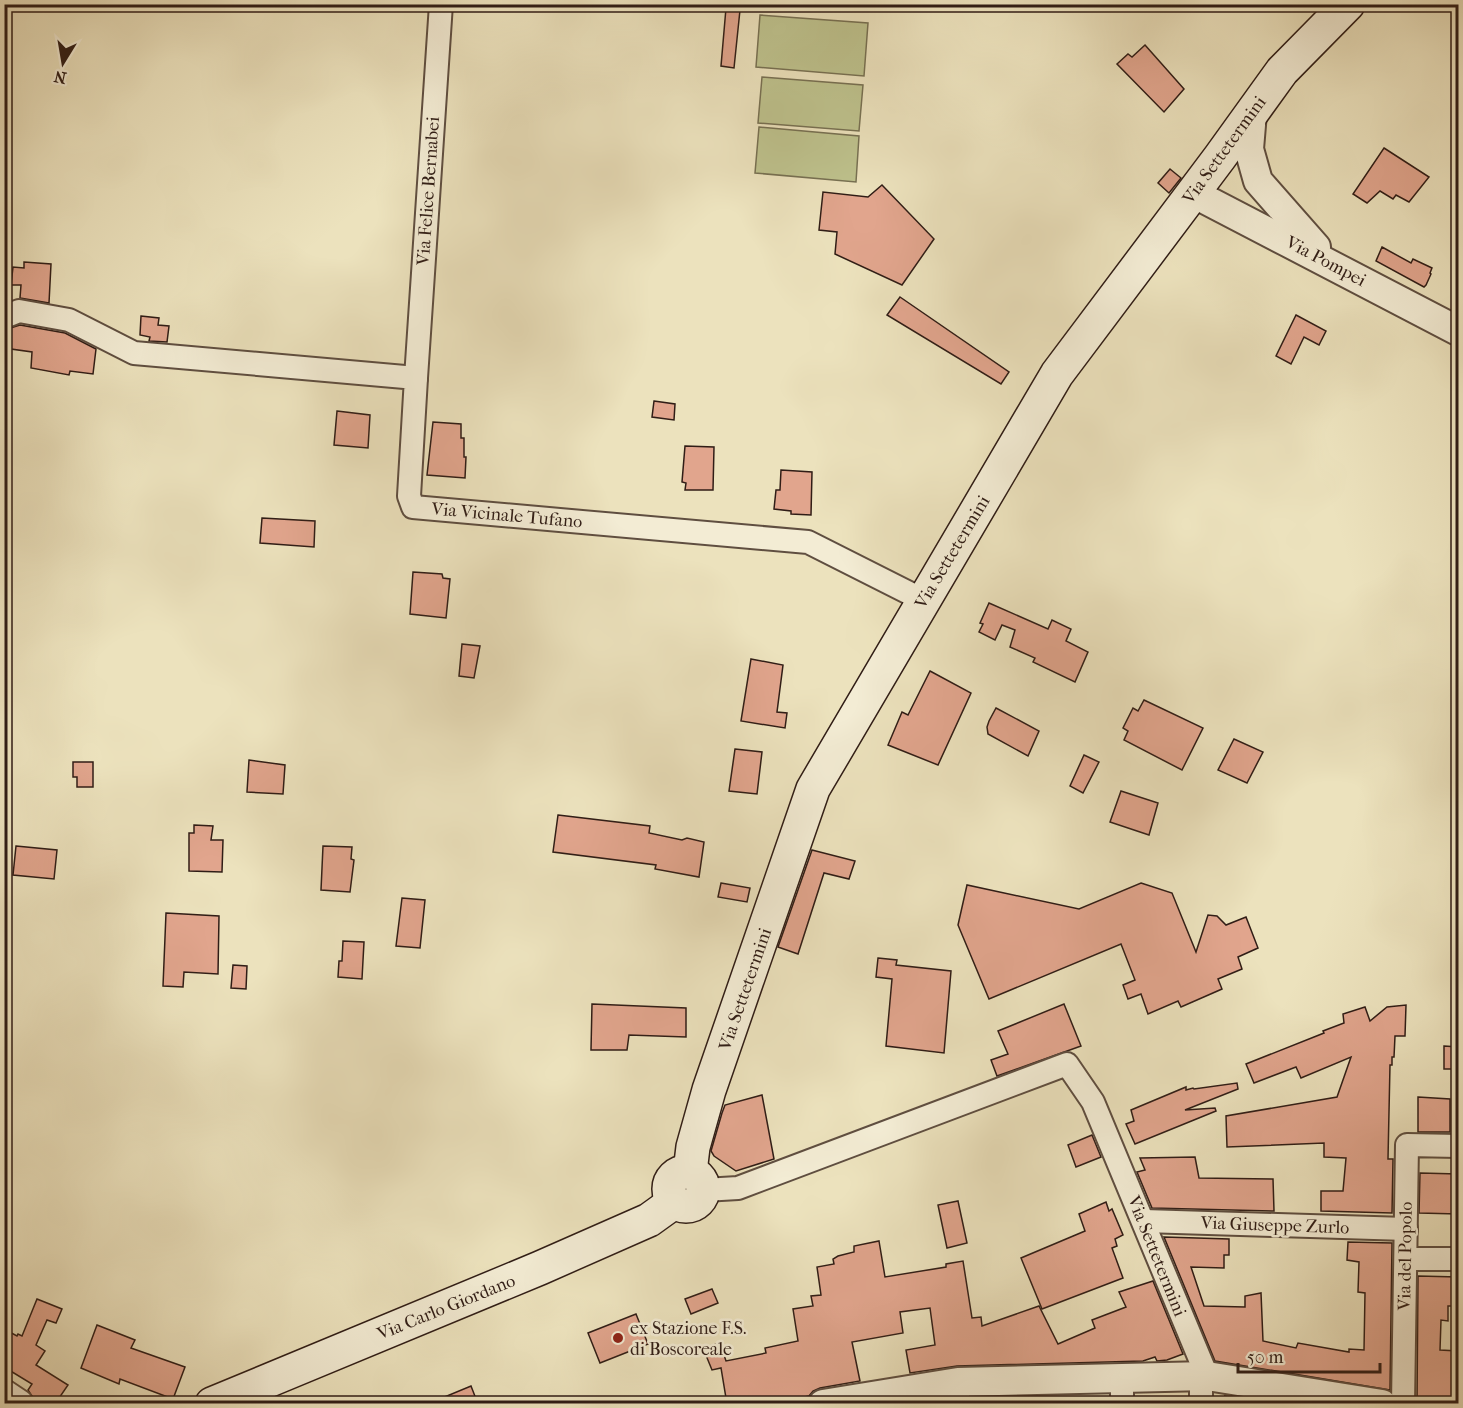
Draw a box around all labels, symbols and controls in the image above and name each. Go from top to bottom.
north arrow [33,33,93,93]
text: N [52,67,68,88]
street label: Via Settetermini [1178,92,1271,209]
street label: Via Felice Bernabei [413,115,444,267]
street label: Via Pompei [1281,231,1370,292]
street label: Via Settetermini [910,491,995,613]
street label: Via Vicinale Tufano [430,498,583,533]
street label: Via Settetermini [714,925,776,1054]
street label: Via Settetermini [1122,1192,1191,1320]
street label: Via del Popolo [1394,1201,1417,1312]
street label: Via Giuseppe Zurlo [1199,1212,1350,1239]
street label: Via Carlo Giordano [373,1270,518,1345]
place label: ex Stazione F.S. di Boscoreale [630,1318,746,1360]
marker: ex Stazione F.S. di Boscoreale [611,1331,625,1345]
scale bar [1238,1336,1380,1374]
text: 50 m [1247,1347,1284,1368]

